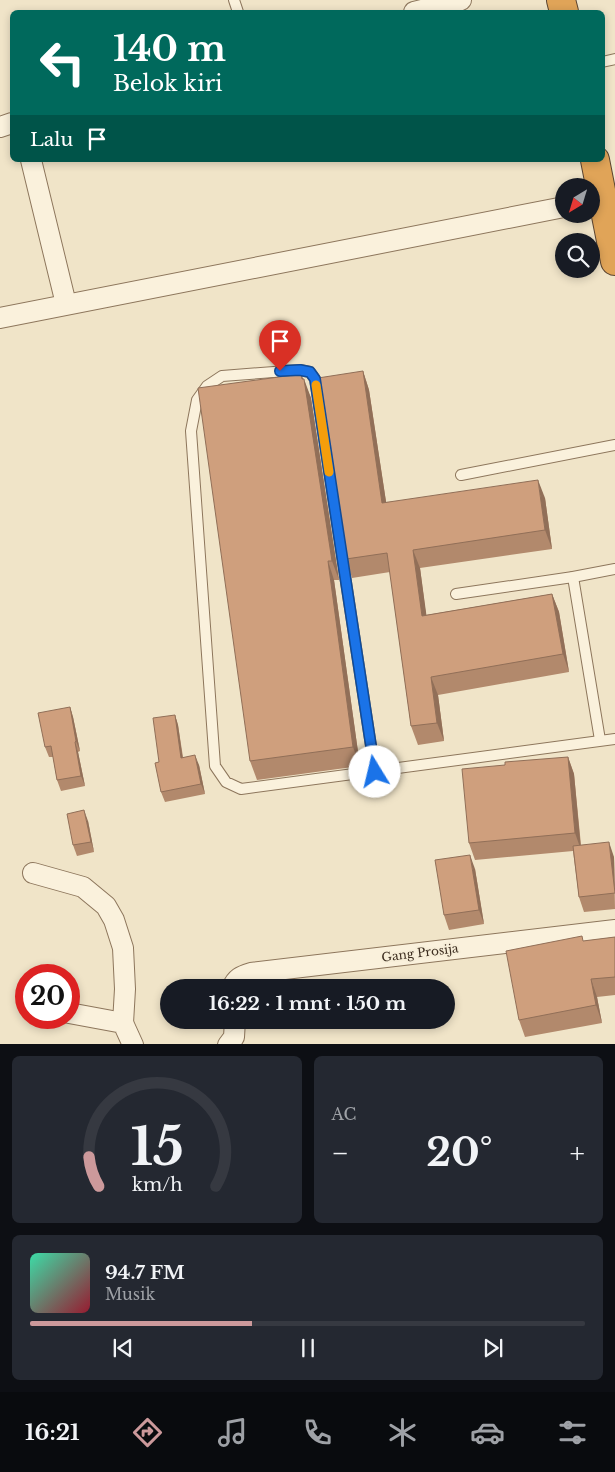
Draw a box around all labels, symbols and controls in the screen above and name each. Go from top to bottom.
text: 140 m [113,27,226,70]
icon: left [30,30,95,95]
text: Belok kiri [113,70,223,97]
icon: arrive [83,125,111,153]
text: Lalu [30,128,73,151]
north arrow [555,178,600,222]
map controls [555,178,600,278]
button: search [555,233,600,278]
pin [259,320,301,371]
icon: arrive [266,327,294,355]
position arrow [348,745,400,797]
street label: Gang Prosija [381,940,460,965]
speed limit sign: 20 [15,964,80,1029]
text: 16:22 · 1 mnt · 150 m [209,992,406,1015]
text: AC [332,1104,356,1124]
text: 15 [130,1115,184,1179]
text: 20° [426,1129,492,1176]
text: − [332,1136,349,1171]
text: + [570,1136,585,1171]
text: km/h [131,1174,182,1196]
text: 94.7 FM [105,1261,185,1284]
text: Musik [105,1284,155,1304]
icon: previous [109,1334,137,1362]
icon: pause [294,1334,322,1362]
icon: next [479,1334,507,1362]
icon: directions [130,1415,165,1450]
icon: music [215,1415,250,1450]
icon: phone [300,1415,335,1450]
icon: climate [385,1415,420,1450]
icon: car [470,1415,505,1450]
icon: filters [555,1415,590,1450]
text: 16:21 [25,1419,80,1446]

